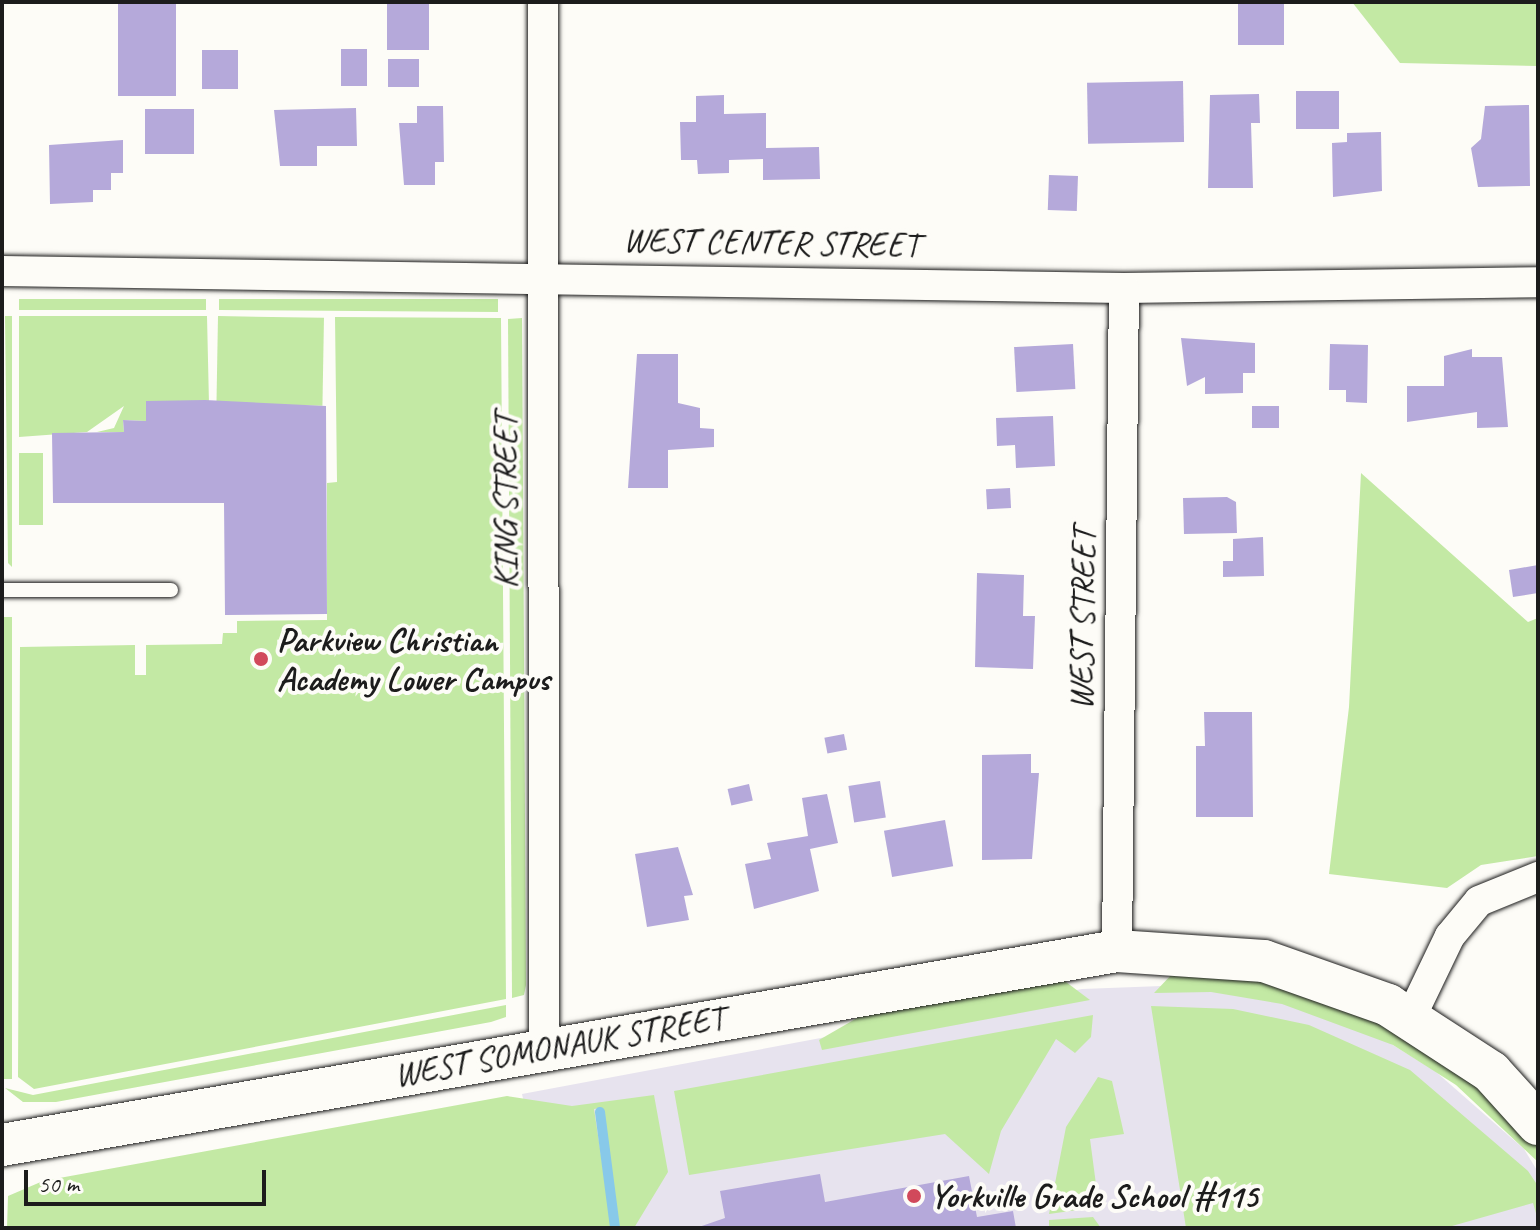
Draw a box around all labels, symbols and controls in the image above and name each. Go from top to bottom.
street label: WEST CENTER STREET [623,219,919,265]
street label: KING STREET [485,413,525,589]
street label: WEST STREET [1060,528,1104,710]
place label: Parkview Christian Academy Lower Campus [277,619,550,698]
marker: Parkview Christian Academy Lower Campus [252,650,270,668]
street label: WEST SOMONAUK STREET [391,997,727,1095]
scale bar [28,1154,270,1204]
text: 50 m [38,1169,79,1199]
place label: Yorkville Grade School #115 [930,1176,1257,1216]
marker: Yorkville Grade School #115 [905,1187,923,1205]

